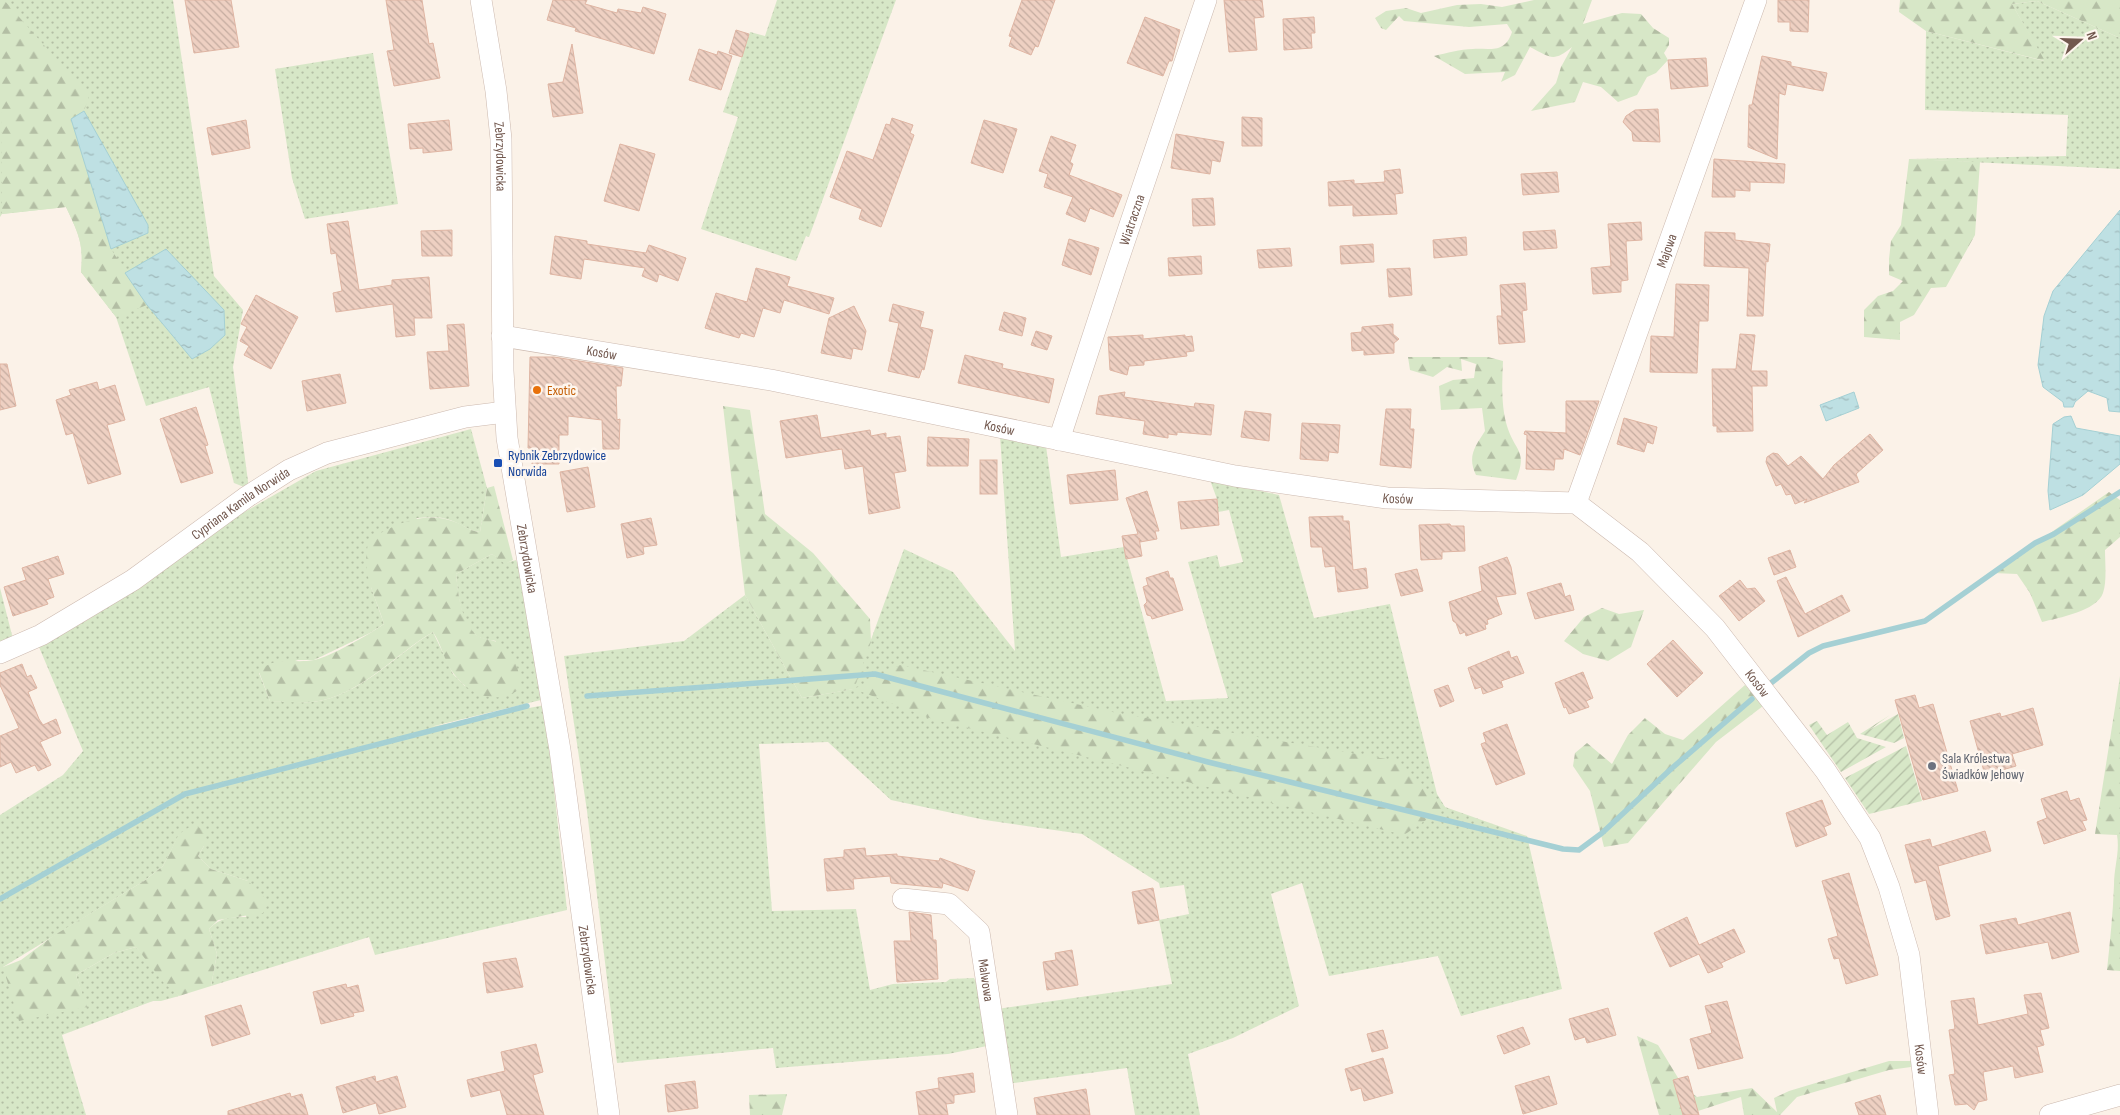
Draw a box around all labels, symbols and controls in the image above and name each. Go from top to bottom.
north arrow [2055,15,2105,65]
text: N [2082,29,2101,42]
street label: Zebrzydowicka [491,121,510,192]
street label: Wiatraczna [1115,192,1148,247]
street label: Majowa [1652,231,1680,270]
street label: Kosów [585,341,618,363]
place label: Exotic [547,382,576,399]
marker: Exotic [531,384,543,396]
street label: Kosów [983,416,1016,439]
place label: Rybnik Zebrzydowice Norwida [508,447,606,480]
marker: Rybnik Zebrzydowice Norwida [492,457,504,469]
street label: Cypriana Kamila Norwida [188,463,293,543]
street label: Kosów [1382,489,1414,507]
street label: Zebrzydowicka [513,523,542,595]
street label: Kosów [1742,666,1774,700]
place label: Sala Królestwa Świadków Jehowy [1942,750,2025,783]
marker: Sala Królestwa Świadków Jehowy [1926,760,1938,772]
street label: Zebrzydowicka [575,924,601,996]
street label: Malwowa [975,958,998,1003]
street label: Kosów [1911,1043,1932,1076]

